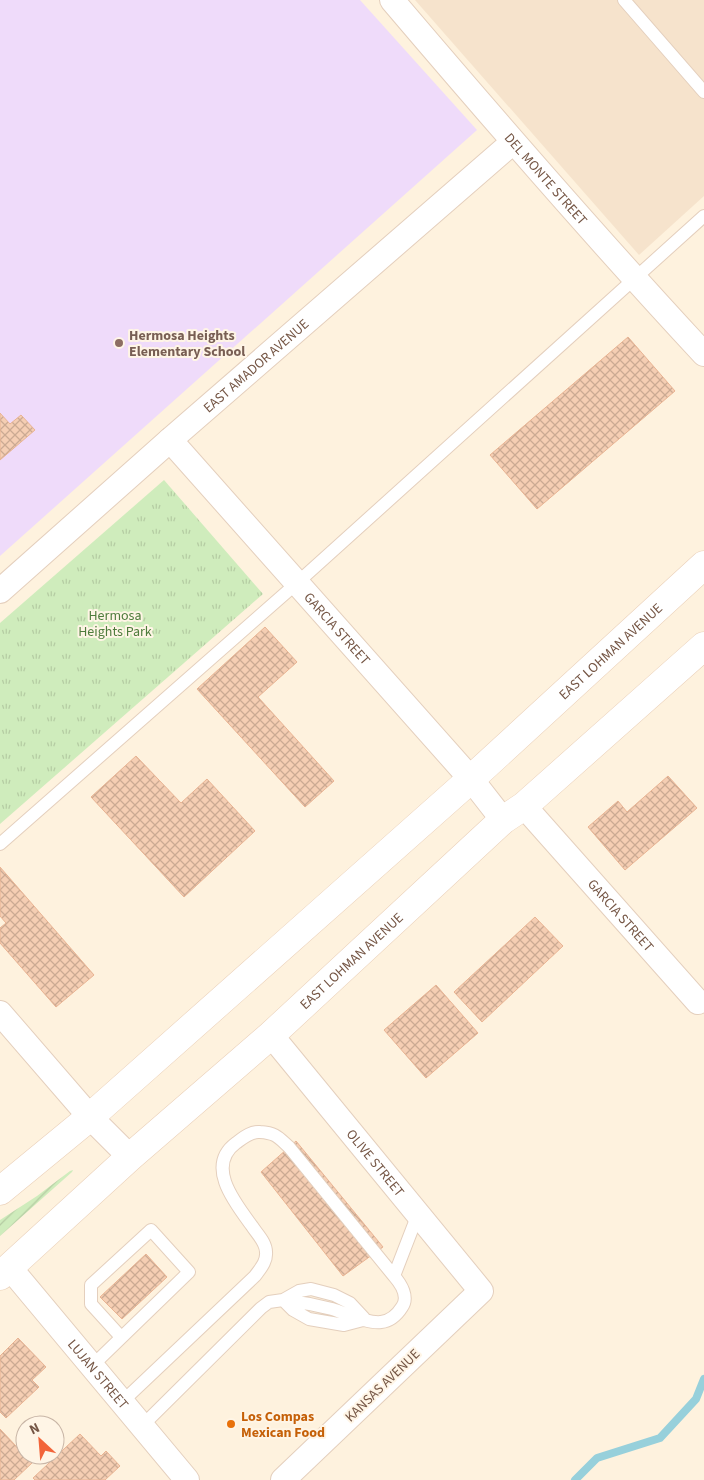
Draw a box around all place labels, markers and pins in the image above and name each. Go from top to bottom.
place label: Hermosa Heights Elementary School [129,326,245,362]
marker: Hermosa Heights Elementary School [113,337,125,349]
place label: Los Compas Mexican Food [241,1407,325,1443]
marker: Los Compas Mexican Food [225,1418,237,1430]

